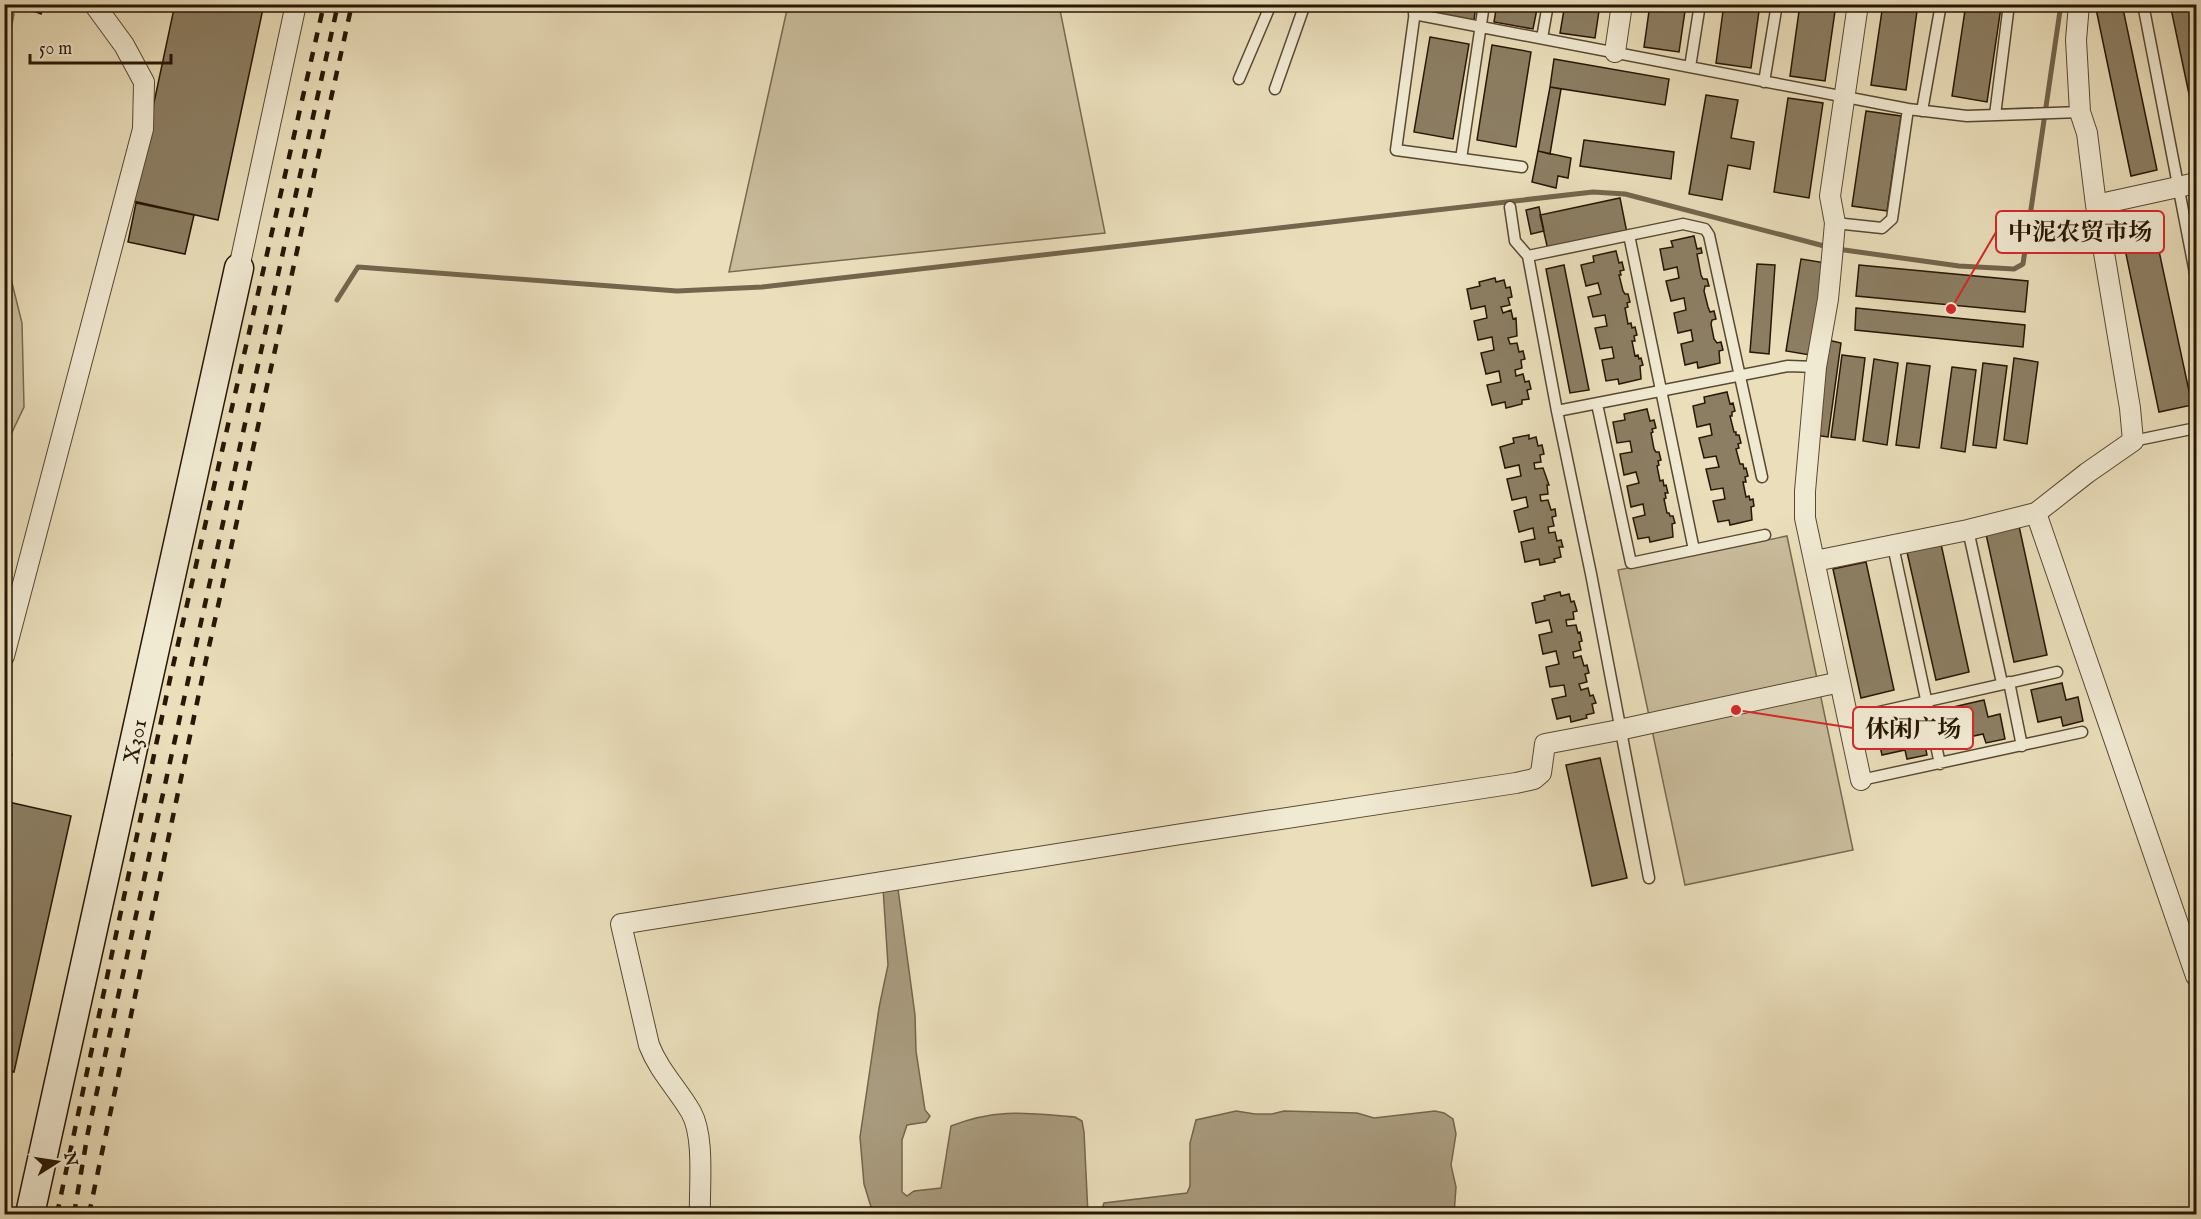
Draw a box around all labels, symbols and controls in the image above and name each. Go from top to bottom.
scale bar [30,27,171,65]
text: 50 m [39,38,72,61]
callout: 中泥农贸市场 [1996,211,2164,253]
text: 中泥农贸市场 [2008,218,2152,249]
callout: 休闲广场 [1853,707,1973,749]
text: 休闲广场 [1865,715,1961,746]
street label: X301 [118,717,154,766]
north arrow [27,1132,87,1192]
text: N [58,1149,81,1168]

